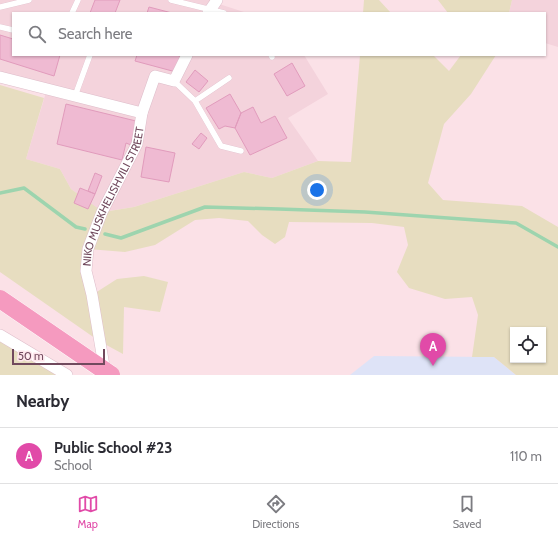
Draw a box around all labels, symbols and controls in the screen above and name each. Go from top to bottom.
search box [12,12,546,56]
icon: search [26,23,48,45]
text: Search here [58,25,133,43]
street label: NIKO MUSKHELISHVILI STREET [79,126,147,267]
your location [307,180,327,200]
map controls [510,327,546,363]
button: locate [510,327,546,363]
pin: A [420,333,446,366]
scale bar [12,347,105,366]
text: 50 m [18,349,44,363]
text: Nearby [16,391,69,411]
text: Public School #23 [54,439,172,457]
text: A [25,448,33,464]
text: 110 m [510,448,542,464]
text: School [54,457,92,473]
tab: Map [77,493,99,531]
tab: Directions [252,493,299,531]
tab: Saved [453,493,481,531]

